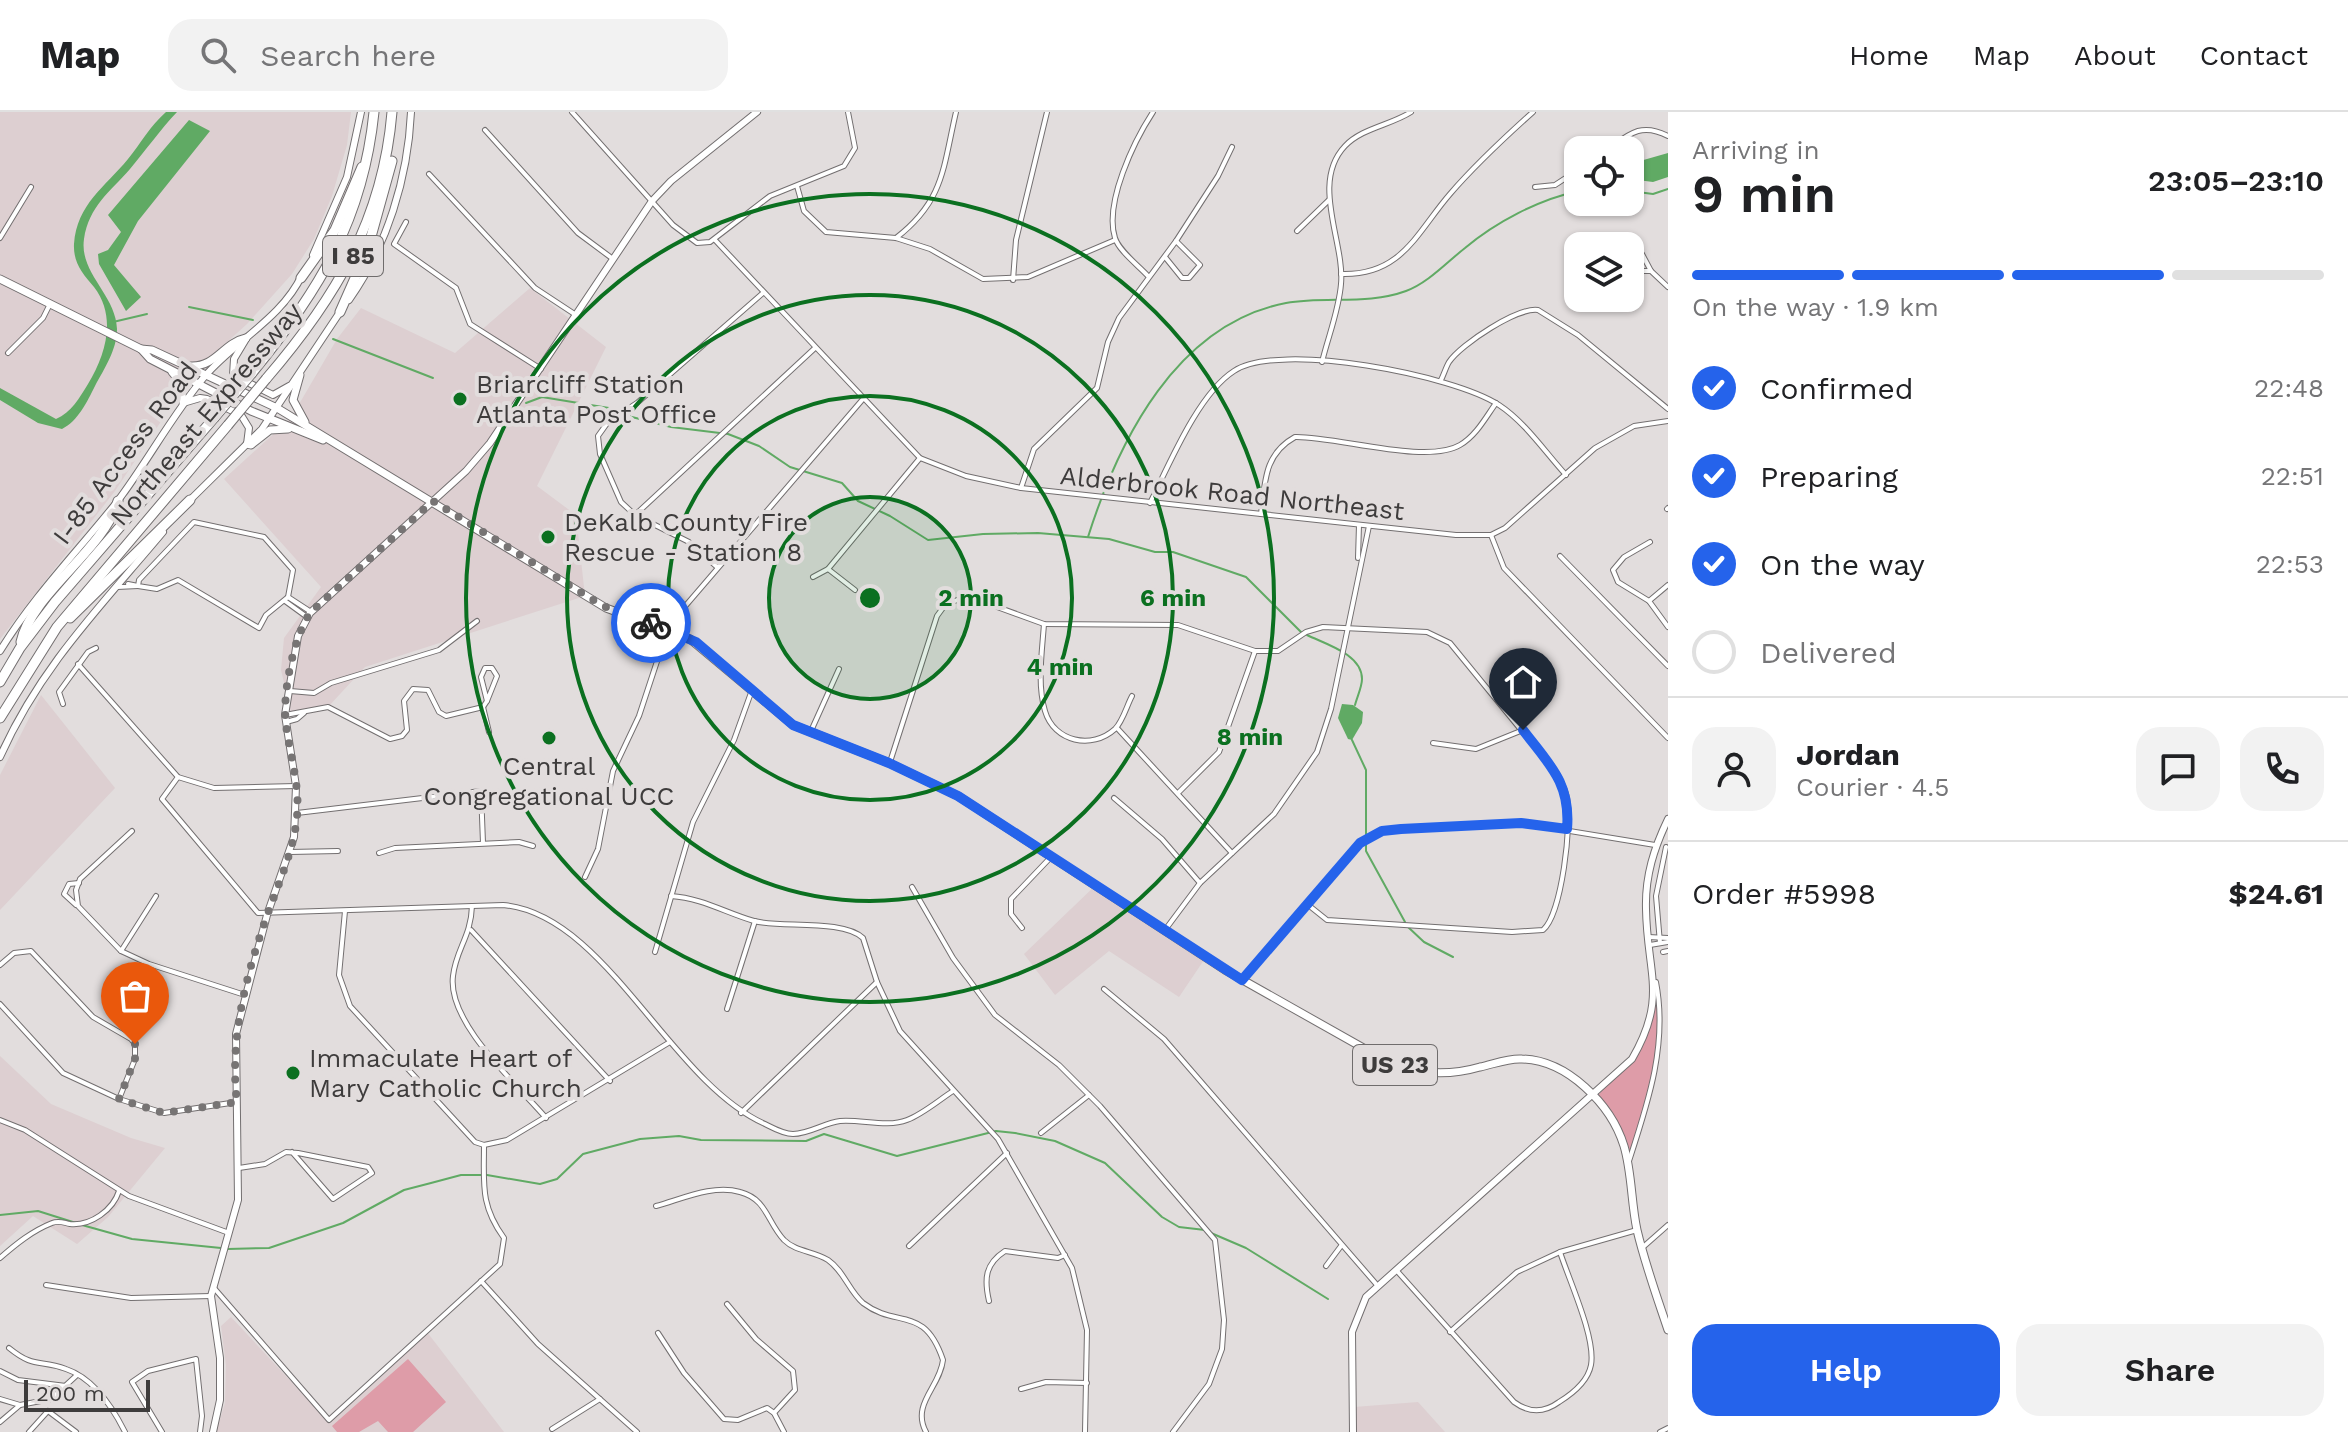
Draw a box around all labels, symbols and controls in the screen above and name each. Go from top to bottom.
search box [168,19,728,91]
text: Map [40,33,120,77]
icon: search [196,33,240,77]
text: Search here [260,38,436,73]
text: Home [1849,39,1929,72]
text: Map [1973,39,2030,72]
text: About [2074,39,2156,72]
text: Contact [2200,39,2308,72]
text: Arriving in [1692,135,1820,165]
map controls [1564,136,1644,312]
button: locate [1564,136,1644,216]
text: 23:05–23:10 [2148,163,2324,198]
text: 9 min [1692,164,1836,225]
button: layers [1564,232,1644,312]
road number: I 85 [323,236,383,276]
text: On the way · 1.9 km [1692,292,1939,322]
street label: Northeast Expressway [104,296,308,532]
street label: I-85 Access Road [47,356,203,550]
icon: check [1692,366,1736,410]
place label: Briarcliff Station Atlanta Post Office [476,369,717,429]
text: Confirmed [1760,371,1914,406]
text: 22:48 [2254,373,2324,403]
marker: Briarcliff Station Atlanta Post Office [451,390,469,408]
icon: check [1692,454,1736,498]
text: Preparing [1760,459,1898,494]
street label: Alderbrook Road Northeast [1059,460,1406,526]
text: 22:51 [2261,461,2324,491]
place label: DeKalb County Fire Rescue - Station 8 [564,507,808,567]
marker: DeKalb County Fire Rescue - Station 8 [539,528,557,546]
icon: check [1692,542,1736,586]
text: On the way [1760,547,1925,582]
text: 22:53 [2256,549,2324,579]
courier [611,583,691,663]
centre of rings [856,584,884,612]
text: 2 min [938,584,1004,612]
text: 6 min [1140,584,1206,612]
icon: bike [629,601,673,645]
text: Delivered [1760,635,1897,670]
pin [1489,648,1557,730]
text: 4 min [1027,653,1093,681]
icon: home [1501,660,1545,704]
text: 8 min [1217,723,1283,751]
button: person [1692,727,1776,811]
button: chat [2136,727,2220,811]
button: phone [2240,727,2324,811]
marker: Central Congregational UCC [540,729,558,747]
text: Jordan [1796,737,1900,772]
place label: Central Congregational UCC [424,751,674,811]
text: Courier · 4.5 [1796,772,1949,802]
text: Order #5998 [1692,876,1876,911]
text: $24.61 [2229,876,2324,911]
pin [101,962,169,1044]
icon: bag [113,974,157,1018]
place label: Immaculate Heart of Mary Catholic Church [309,1043,582,1103]
road number: US 23 [1353,1045,1437,1085]
marker: Immaculate Heart of Mary Catholic Church [284,1064,302,1082]
button: Help [1692,1324,2000,1416]
button: Share [2016,1324,2324,1416]
scale bar [24,1376,150,1412]
text: 200 m [36,1381,105,1406]

